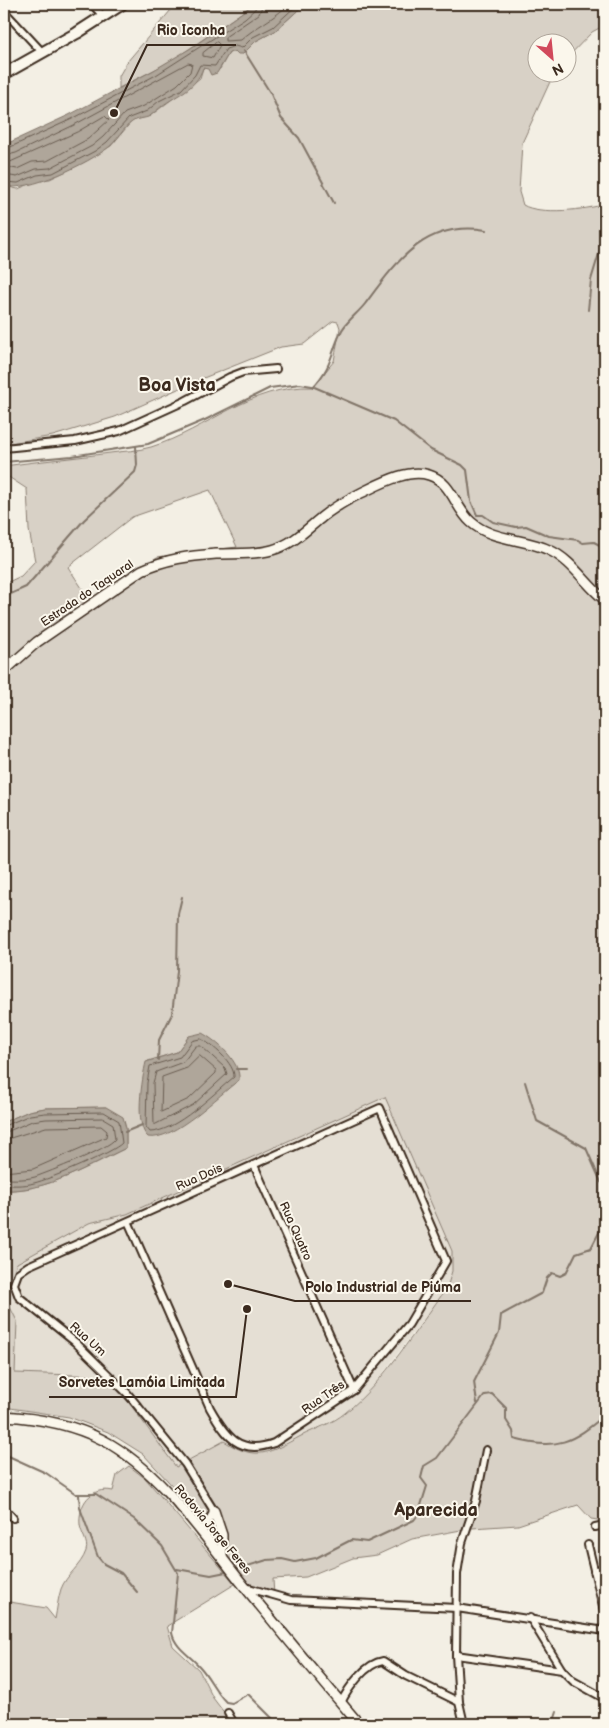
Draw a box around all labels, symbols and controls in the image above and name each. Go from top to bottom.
callout: Rio Iconha [147,16,236,45]
text: Rio Iconha [157,22,225,39]
north arrow [526,32,576,82]
text: N [549,59,566,79]
district label: Boa Vista [138,375,216,396]
street label: Estrada do Taquaral [38,557,137,630]
street label: Rua Dois [174,1161,225,1194]
street label: Rua Quatro [276,1200,315,1263]
callout: Polo Industrial de Piúma [295,1272,471,1301]
text: Polo Industrial de Piúma [305,1279,461,1296]
street label: Rua Um [66,1319,109,1360]
callout: Sorvetes Lamóia Limitada [49,1368,236,1397]
text: Sorvetes Lamóia Limitada [59,1374,225,1391]
street label: Rua Três [299,1377,348,1418]
street label: Rodovia Jorge Feres [171,1482,254,1577]
district label: Aparecida [393,1500,478,1521]

